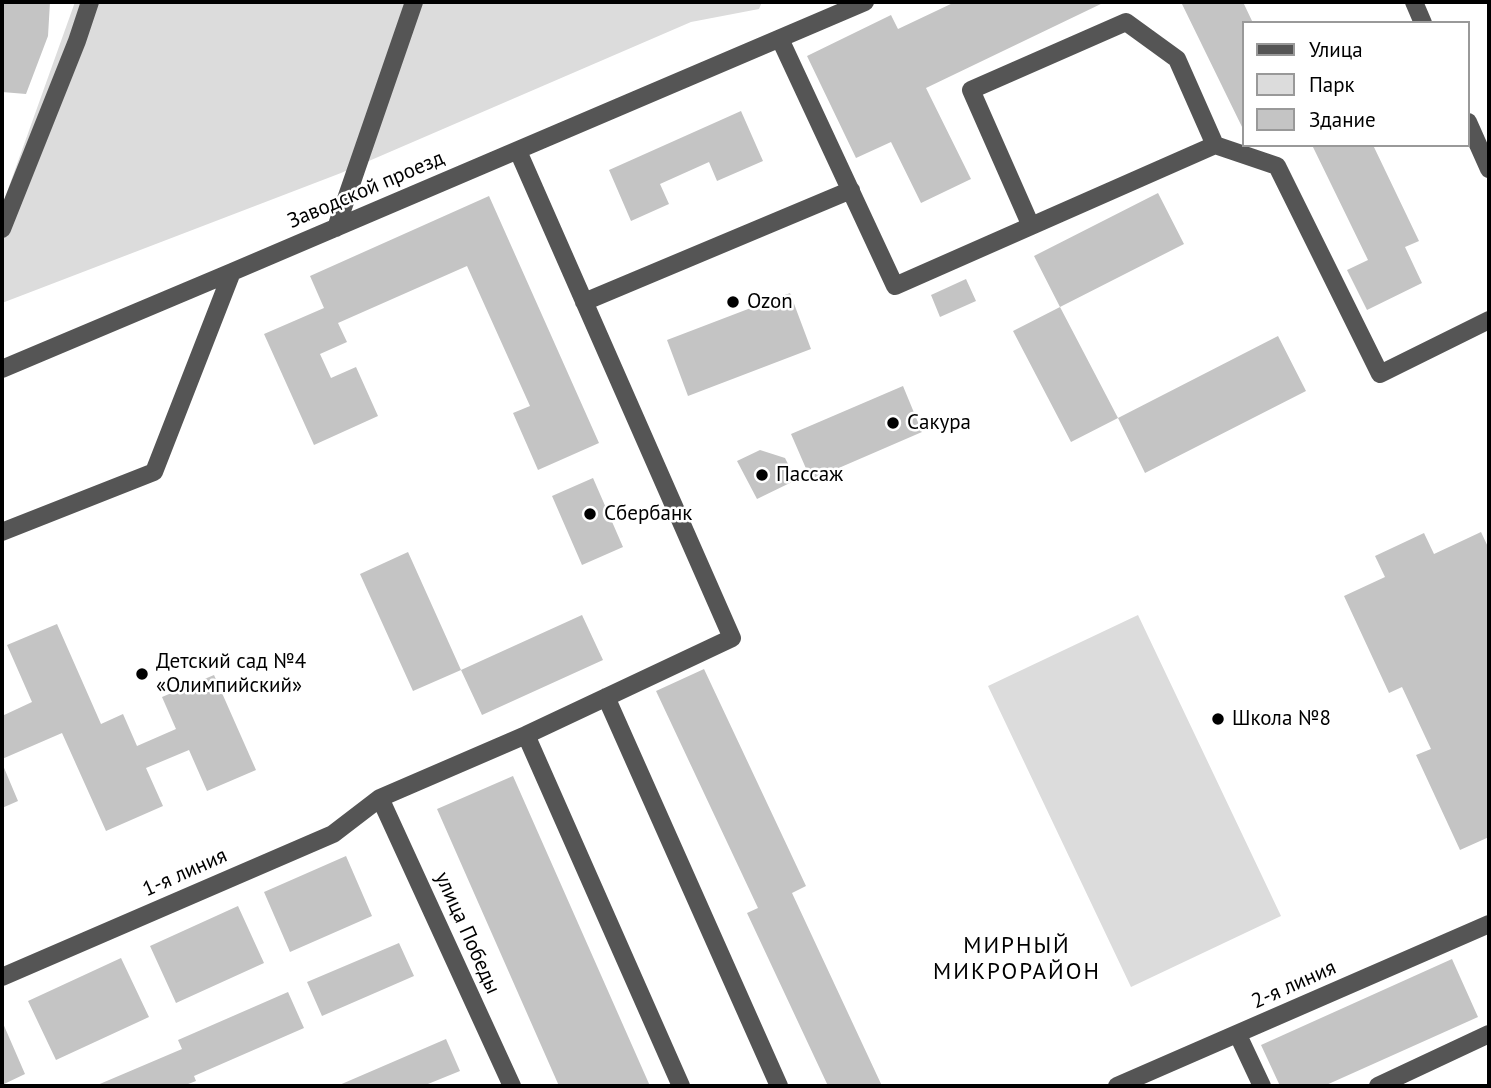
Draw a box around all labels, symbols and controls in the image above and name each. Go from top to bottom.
legend [1242,21,1470,147]
text: Улица [1309,36,1363,63]
text: Парк [1309,71,1355,98]
text: Здание [1309,106,1376,133]
street label: Заводской проезд [284,146,448,234]
place label: Ozon [747,289,793,315]
marker: Ozon [725,294,741,310]
place label: Сакура [907,410,971,436]
marker: Сакура [885,415,901,431]
place label: Пассаж [776,462,843,488]
marker: Пассаж [754,467,770,483]
place label: Сбербанк [604,501,692,527]
marker: Сбербанк [582,506,598,522]
place label: Детский сад №4 «Олимпийский» [156,649,306,699]
marker: Детский сад №4 «Олимпийский» [134,666,150,682]
place label: Школа №8 [1232,706,1331,732]
marker: Школа №8 [1210,711,1226,727]
street label: 1-я линия [139,843,231,903]
street label: улица Победы [429,868,505,998]
district label: МИРНЫЙ МИКРОРАЙОН [934,932,1100,986]
street label: 2-я линия [1248,955,1340,1015]

